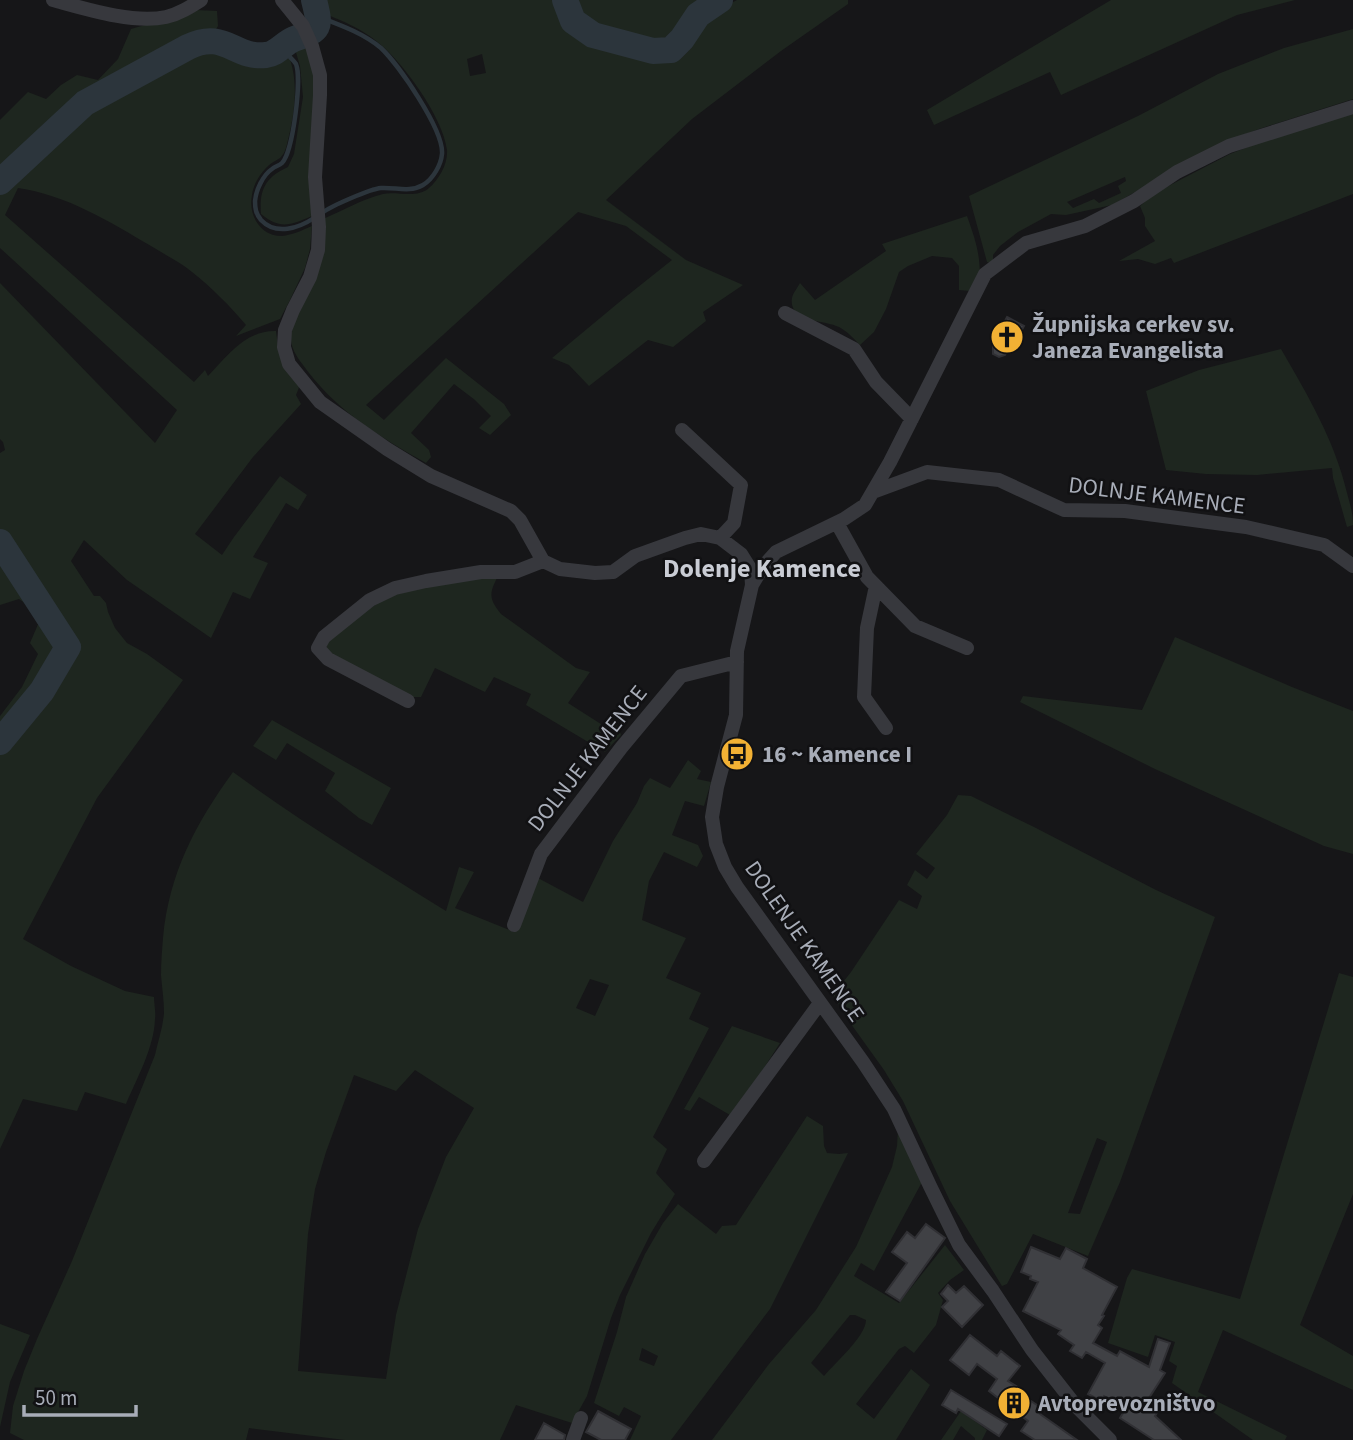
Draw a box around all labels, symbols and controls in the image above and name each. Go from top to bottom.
place label: Župnijska cerkev sv. Janeza Evangelista [1032,308,1235,367]
church icon: Župnijska cerkev sv. Janeza Evangelista [988,318,1026,356]
street label: DOLNJE KAMENCE [1067,468,1247,523]
district label: Dolenje Kamence [663,550,861,587]
street label: DOLNJE KAMENCE [520,678,655,839]
bus stop icon: 16 ~ Kamence I [718,735,756,773]
place label: 16 ~ Kamence I [762,738,912,771]
street label: DOLENJE KAMENCE [737,854,873,1029]
scale bar [24,1374,136,1418]
text: 50 m [35,1383,77,1413]
building icon: Avtoprevozništvo [995,1384,1033,1422]
place label: Avtoprevozništvo [1037,1387,1215,1420]

